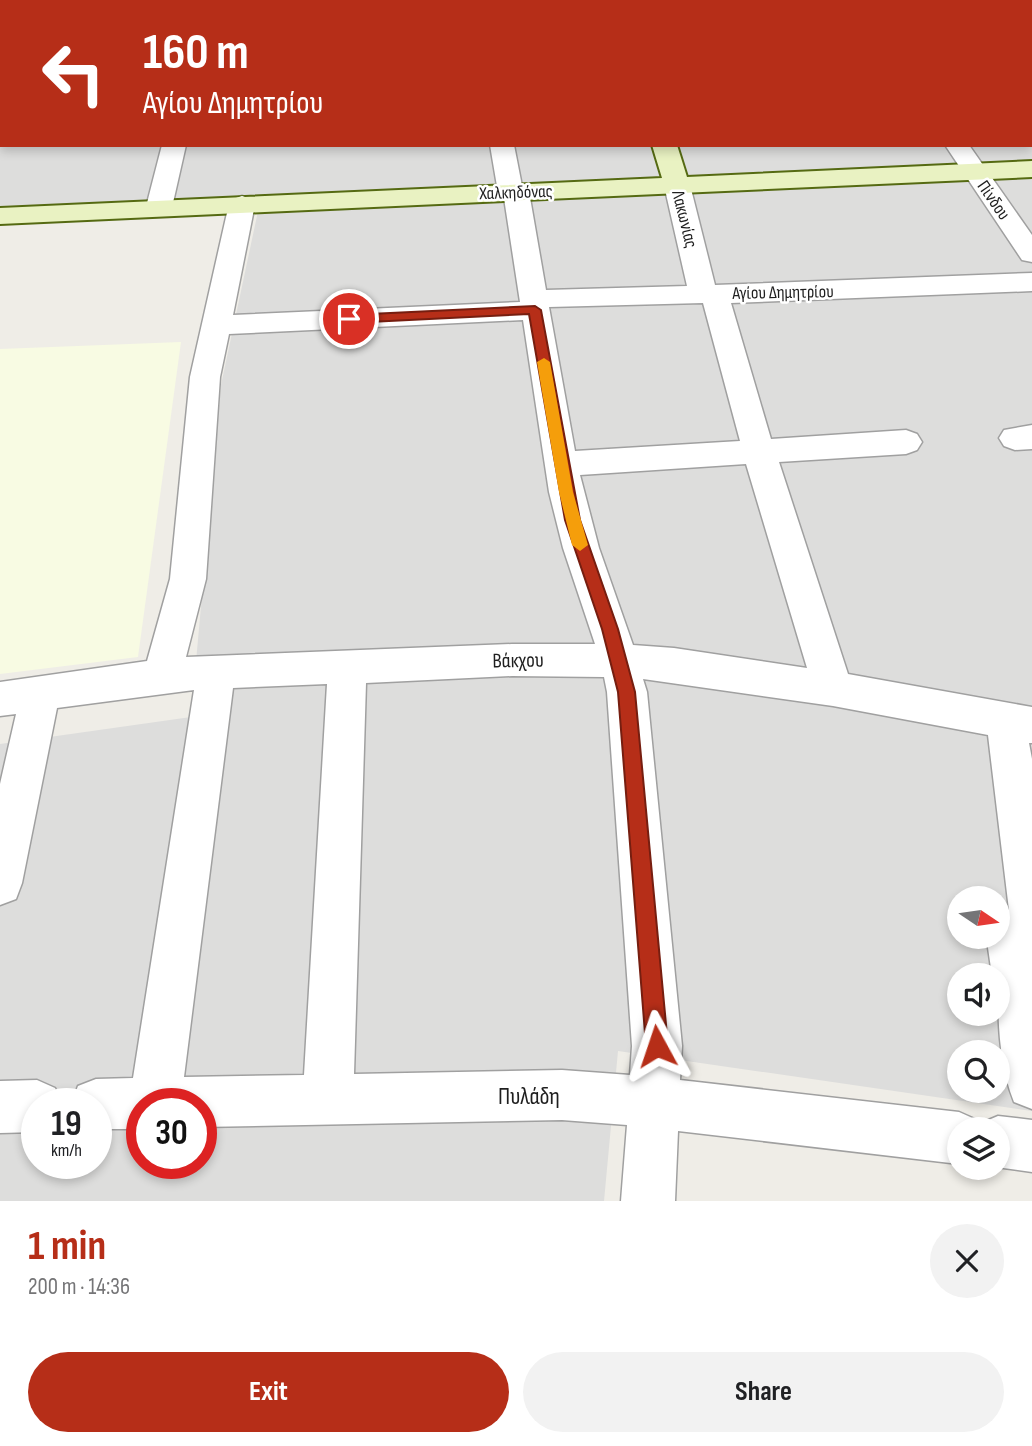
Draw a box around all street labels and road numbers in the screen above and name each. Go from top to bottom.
street label: Πίνδου [973,177,1015,224]
street label: Χαλκηδόνας [478,181,553,204]
street label: Λακωνίας [667,187,702,250]
street label: Αγίου Δημητρίου [731,281,834,304]
street label: Βάκχου [492,648,544,673]
street label: Πυλάδη [498,1082,560,1111]

